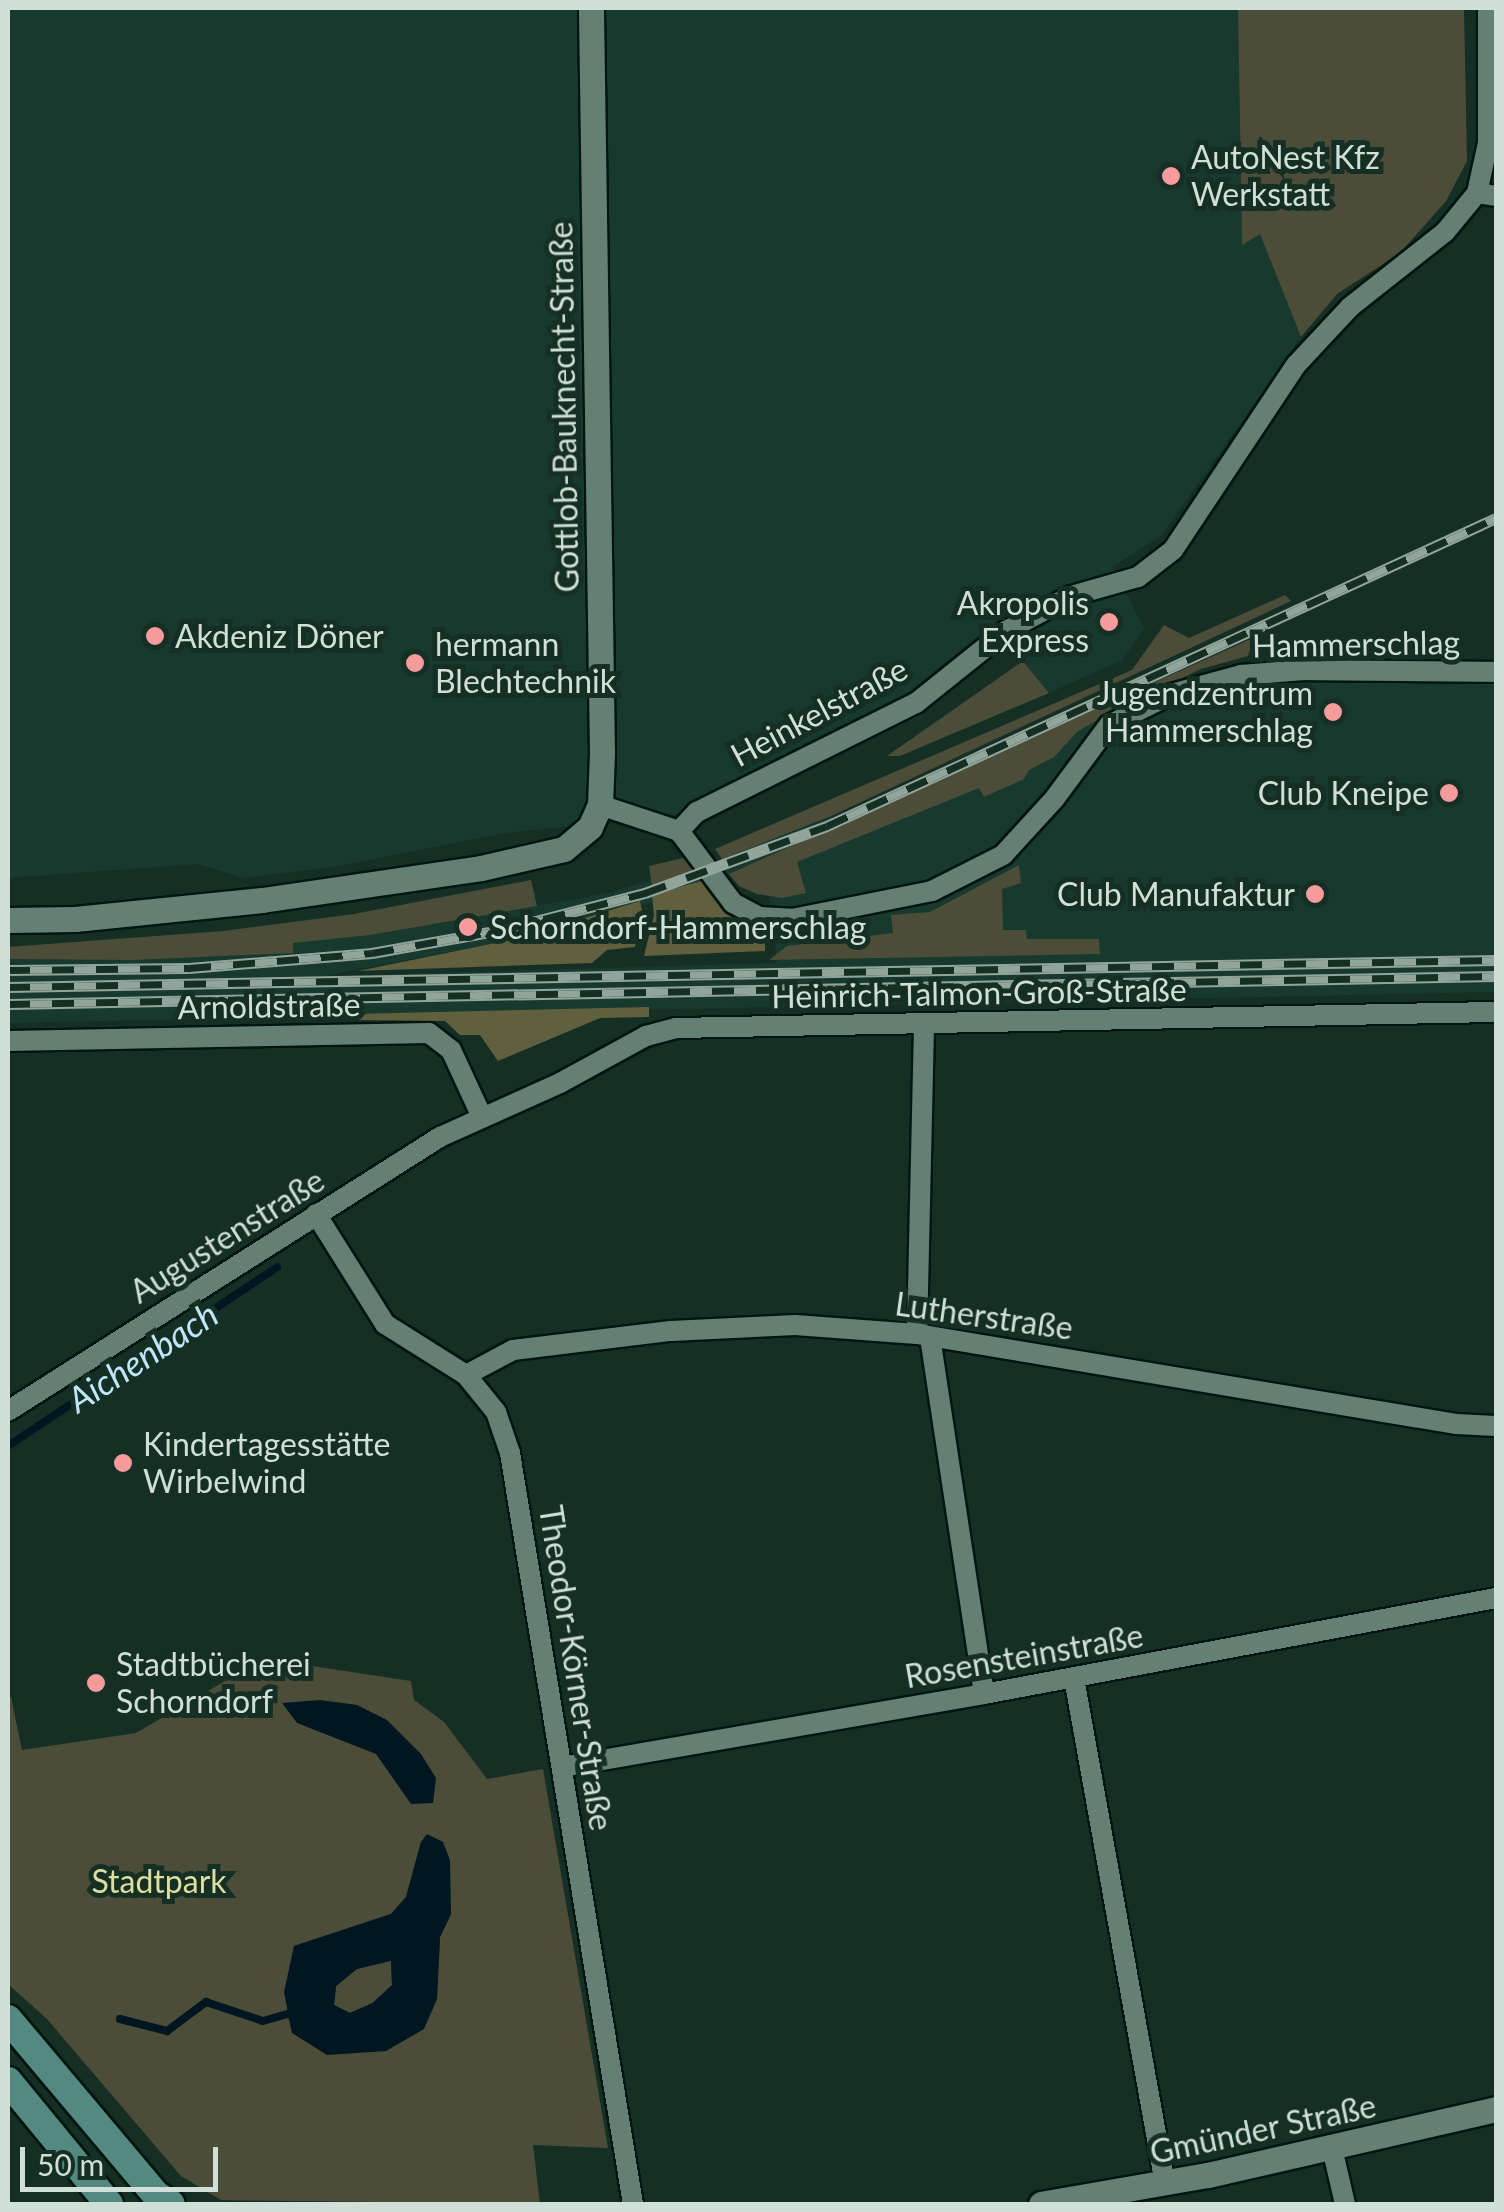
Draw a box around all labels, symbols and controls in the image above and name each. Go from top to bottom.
place label: AutoNest Kfz Werkstatt [1191,139,1380,214]
marker: AutoNest Kfz Werkstatt [1160,165,1182,187]
street label: Gottlob-Bauknecht-Straße [542,221,586,593]
place label: Akropolis Express [957,585,1089,660]
marker: Akropolis Express [1098,611,1120,633]
place label: Akdeniz Döner [175,617,384,655]
street label: Hammerschlag [1252,623,1460,665]
marker: Akdeniz Döner [144,625,166,647]
place label: hermann Blechtechnik [435,626,616,701]
street label: Heinkelstraße [724,649,914,775]
marker: hermann Blechtechnik [404,652,426,674]
place label: Jugendzentrum Hammerschlag [1097,675,1313,750]
marker: Jugendzentrum Hammerschlag [1322,701,1344,723]
place label: Club Kneipe [1258,774,1429,812]
marker: Club Kneipe [1438,782,1460,804]
place label: Club Manufaktur [1057,875,1295,913]
marker: Club Manufaktur [1304,883,1326,905]
place label: Schorndorf-Hammerschlag [490,908,866,946]
marker: Schorndorf-Hammerschlag [455,914,481,940]
street label: Heinrich-Talmon-Groß-Straße [771,970,1187,1016]
street label: Arnoldstraße [177,985,361,1027]
street label: Augustenstraße [123,1161,331,1311]
street label: Lutherstraße [893,1285,1075,1347]
water label: Aichenbach [59,1292,225,1420]
place label: Kindertagesstätte Wirbelwind [143,1426,390,1501]
marker: Kindertagesstätte Wirbelwind [112,1452,134,1474]
street label: Theodor-Körner-Straße [531,1503,621,1833]
street label: Rosensteinstraße [902,1616,1146,1696]
place label: Stadtbücherei Schorndorf [116,1646,311,1721]
marker: Stadtbücherei Schorndorf [85,1672,107,1694]
park label: Stadtpark [91,1862,227,1900]
street label: Gmünder Straße [1146,2086,1380,2172]
scale bar [25,2127,222,2189]
text: 50 m [37,2146,104,2182]

